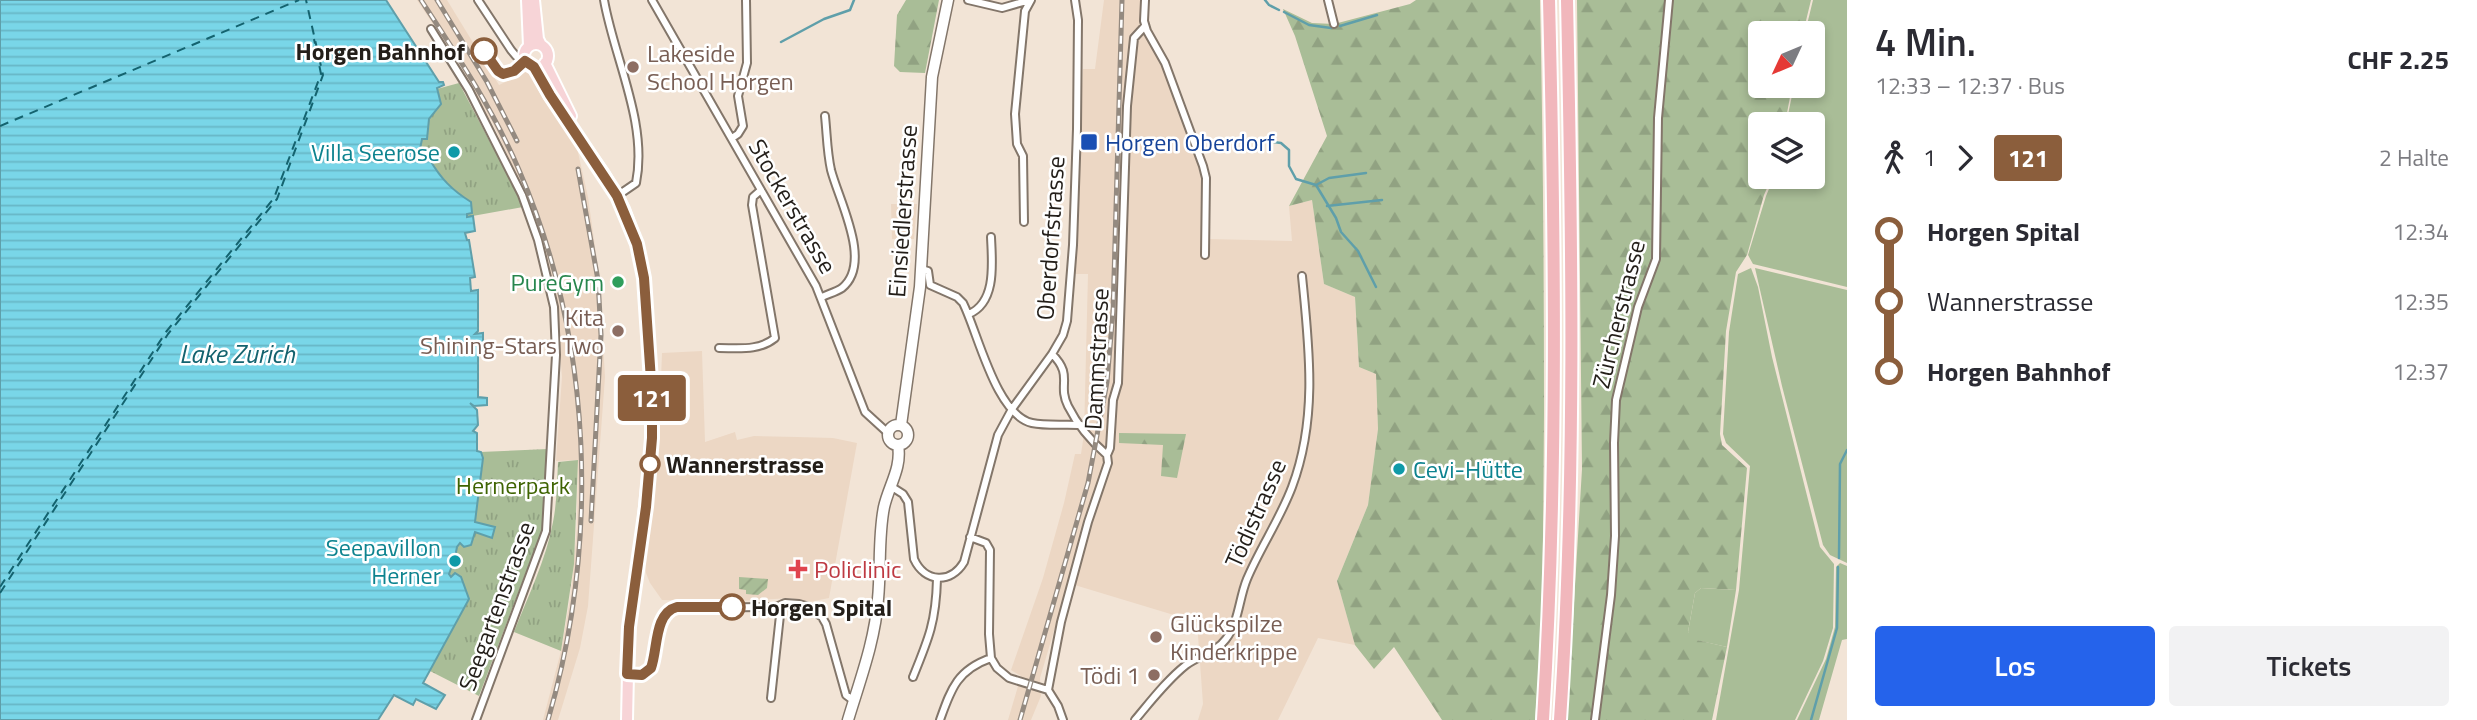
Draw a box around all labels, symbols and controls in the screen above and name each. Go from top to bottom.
text: 4 Min. [1875,13,1976,71]
north arrow [1748,21,1825,98]
map controls [1748,21,1825,189]
place label: Horgen Bahnhof [296,33,465,69]
place label: Lakeside School Horgen [647,35,794,99]
marker: Horgen Bahnhof [471,38,497,64]
text: CHF 2.25 [2347,40,2449,79]
marker: Lakeside School Horgen [625,59,641,75]
text: 12:33 – 12:37 · Bus [1875,68,2065,103]
button: layers [1748,112,1825,189]
street label: Einsiedlerstrasse [878,123,926,299]
place label: Horgen Oberdorf [1105,124,1275,160]
street label: Stockerstrasse [740,132,846,280]
marker: Horgen Oberdorf [1079,132,1099,152]
place label: Villa Seerose [311,134,440,170]
icon: walk [1875,139,1913,177]
icon: forward [1946,139,1984,177]
text: 1 [1923,140,1936,175]
text: 121 [2008,140,2048,176]
text: 2 Halte [2379,140,2449,175]
marker: Villa Seerose [446,144,462,160]
street label: Oberdorfstrasse [1026,155,1074,321]
text: Horgen Spital [1927,212,2080,251]
text: 12:34 [2392,214,2449,249]
street label: Zürcherstrasse [1582,236,1654,392]
place label: PureGym [511,264,604,300]
marker: PureGym [610,274,626,290]
text: Wannerstrasse [1927,282,2093,321]
text: 12:35 [2392,284,2449,319]
street label: Dammstrasse [1074,287,1118,431]
place label: Kita Shining-Stars Two [420,299,604,363]
marker: Kita Shining-Stars Two [610,323,626,339]
water label: Lake Zurich [179,334,296,373]
text: Horgen Bahnhof [1927,352,2111,391]
text: 12:37 [2392,354,2449,389]
line badge: 121 [612,375,692,421]
text: 121 [632,380,672,416]
place label: Wannerstrasse [666,446,824,482]
place label: Cevi-Hütte [1413,451,1523,487]
street label: Tödistrasse [1215,453,1295,573]
marker: Wannerstrasse [640,454,660,474]
marker: Cevi-Hütte [1391,461,1407,477]
park label: Hernerpark [456,467,571,503]
street label: Seegartenstrasse [449,516,543,696]
place label: Seepavillon Herner [326,529,441,593]
place label: Policlinic [814,551,901,587]
marker: Seepavillon Herner [447,553,463,569]
marker: Policlinic [788,559,808,579]
place label: Horgen Spital [751,589,892,625]
marker: Horgen Spital [719,594,745,620]
place label: Glückspilze Kinderkrippe [1170,605,1297,669]
button: Los [1875,626,2155,706]
button: Tickets [2169,626,2449,706]
marker: Glückspilze Kinderkrippe [1148,629,1164,645]
place label: Tödi 1 [1080,657,1140,693]
marker: Tödi 1 [1146,667,1162,683]

